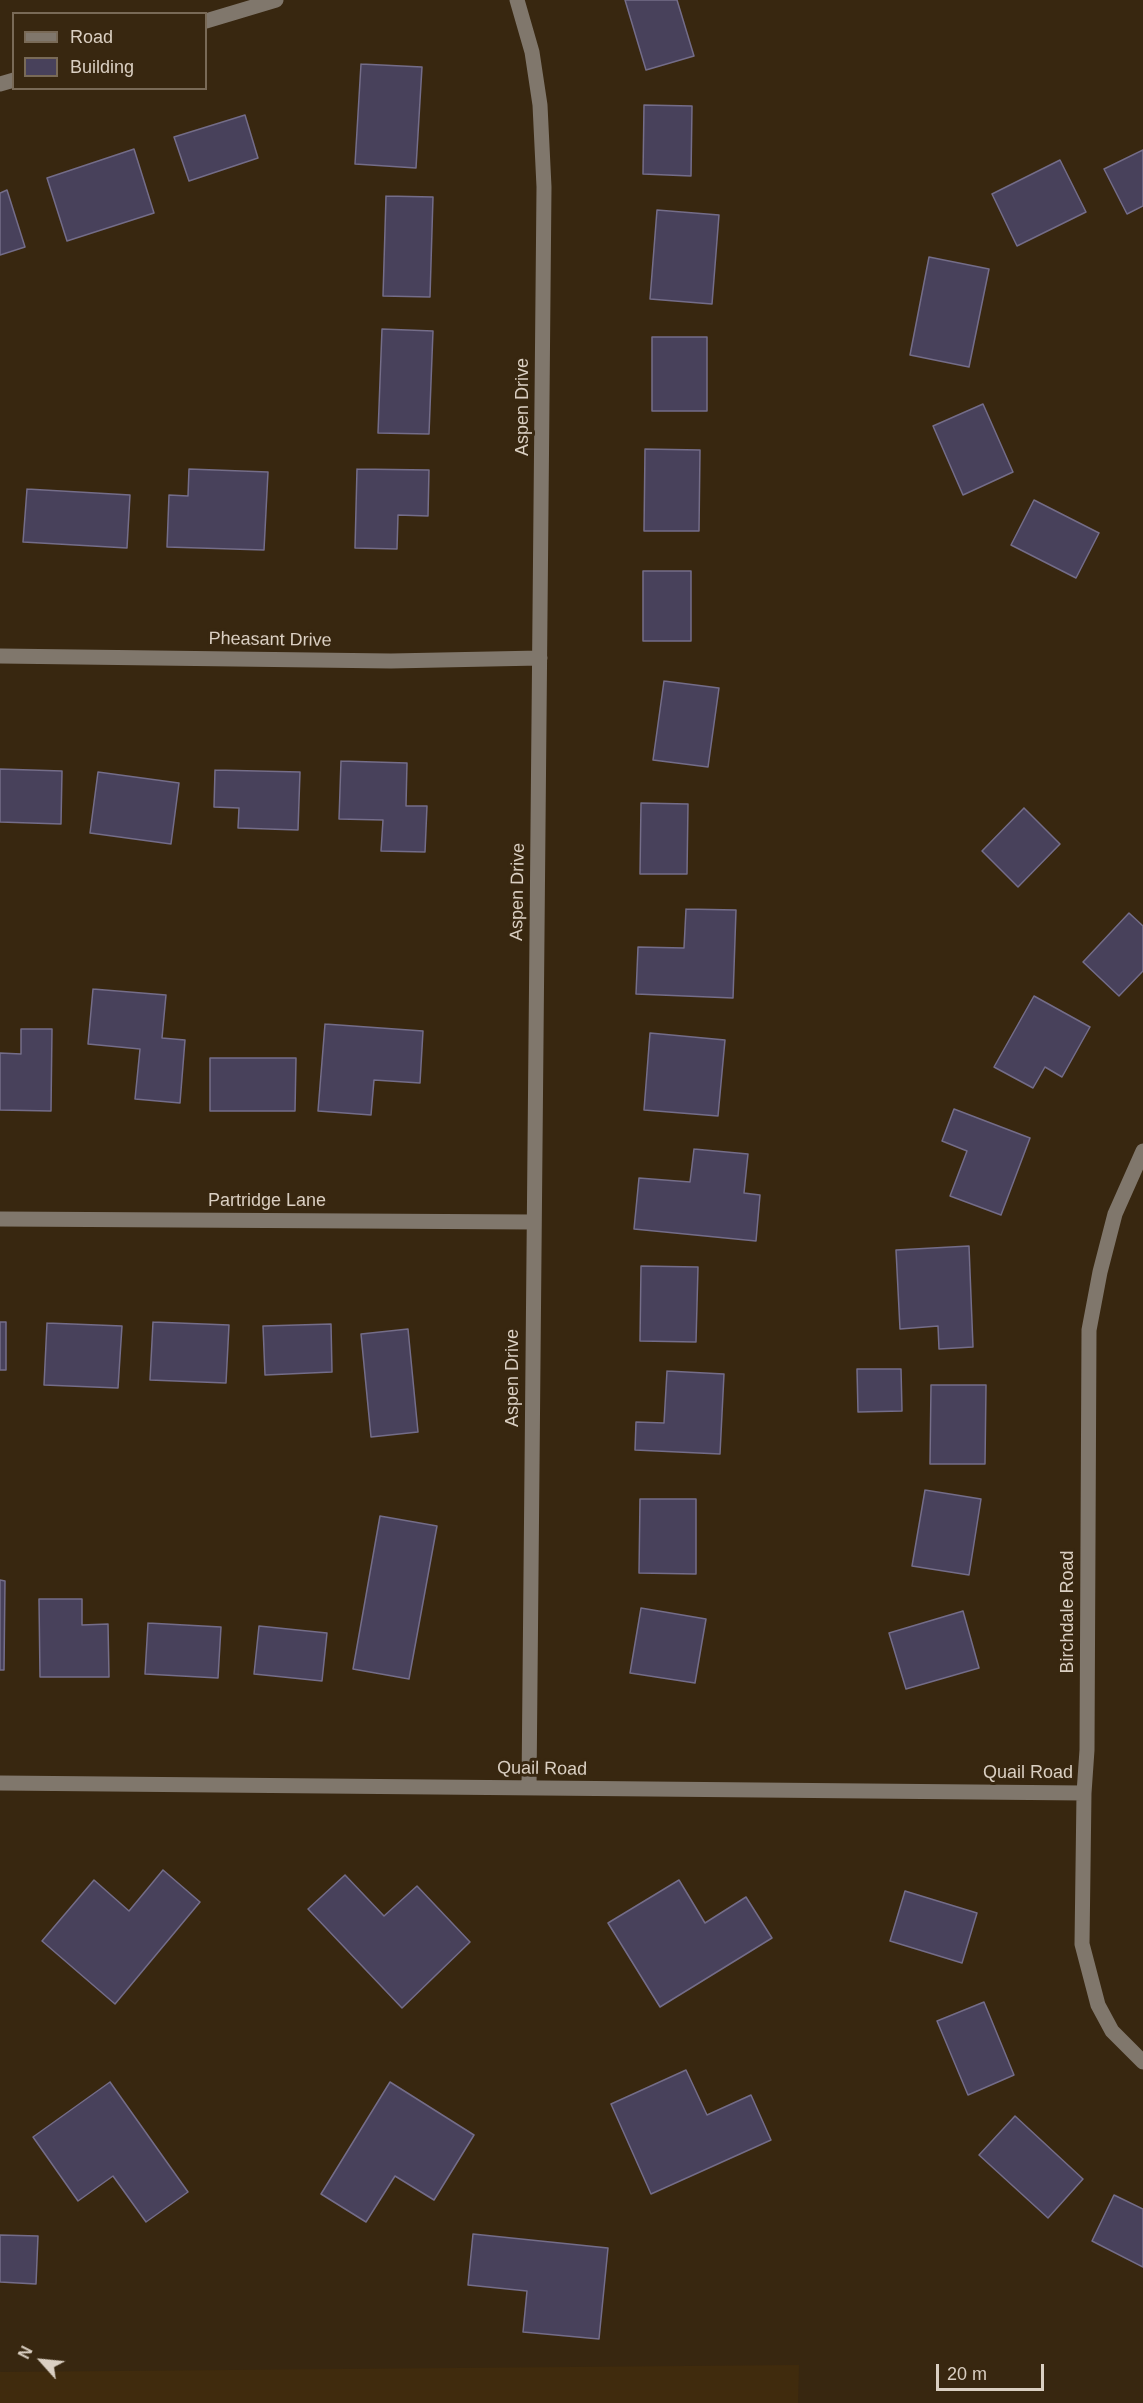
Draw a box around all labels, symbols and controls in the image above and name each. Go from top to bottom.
legend [12,12,207,90]
text: Road [70,27,113,47]
text: Building [70,57,134,77]
street label: Aspen Drive [512,358,534,456]
street label: Pheasant Drive [208,628,332,652]
street label: Aspen Drive [506,843,530,941]
street label: Partridge Lane [208,1190,326,1212]
street label: Aspen Drive [502,1329,524,1427]
street label: Birchdale Road [1057,1550,1079,1674]
street label: Quail Road [497,1757,587,1781]
street label: Quail Road [983,1762,1073,1784]
north arrow [12,2331,72,2391]
text: N [15,2344,36,2362]
scale bar [939,2352,1047,2390]
text: 20 m [947,2364,987,2384]

